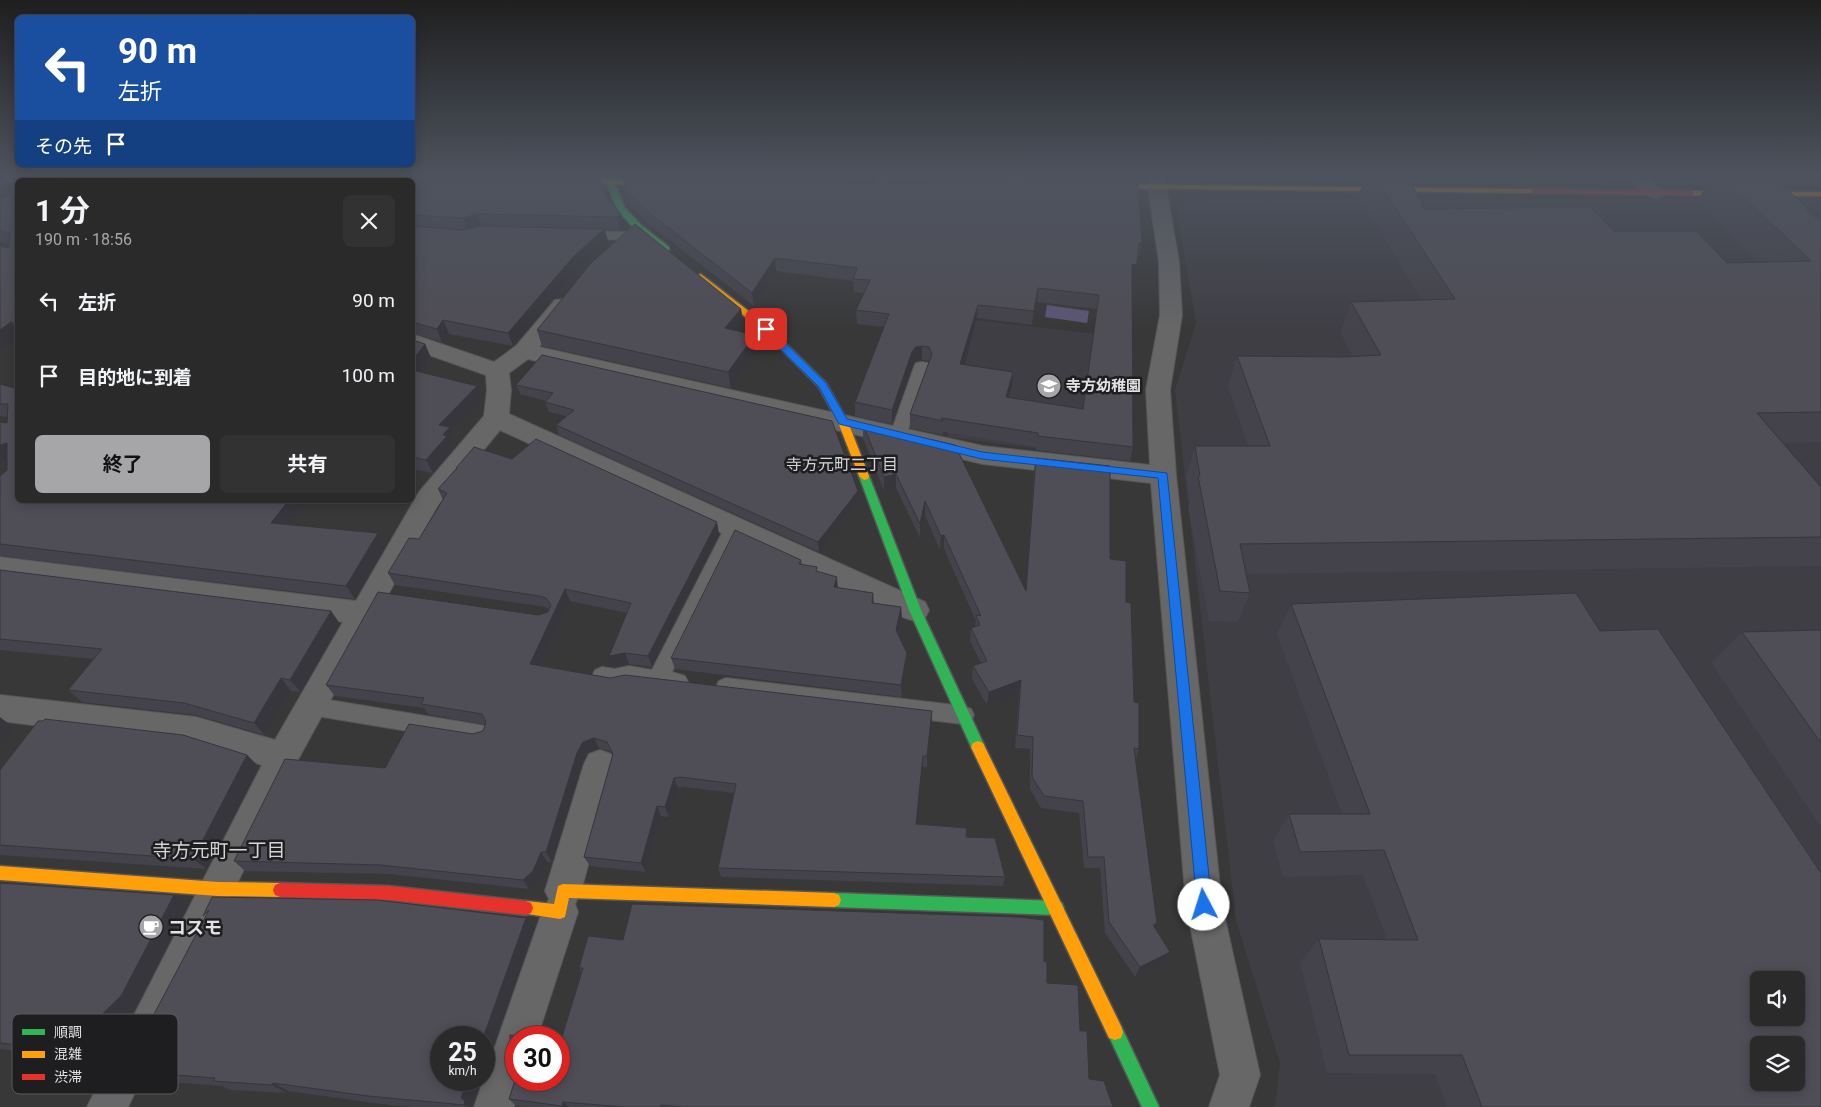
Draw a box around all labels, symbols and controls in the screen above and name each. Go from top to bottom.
text: 90 m [118,31,197,72]
icon: left [35,35,100,100]
text: 左折 [118,79,162,104]
icon: arrive [102,130,130,158]
text: その先 [35,135,92,158]
text: 1 分 [35,193,90,228]
button: close [343,195,395,247]
text: 190 m · 18:56 [35,230,132,249]
icon: left [35,287,63,315]
text: 90 m [352,289,395,312]
text: 左折 [78,291,116,314]
pin [745,308,787,350]
icon: arrive [752,315,780,343]
icon: arrive [35,362,63,390]
text: 100 m [342,364,395,387]
text: 目的地に到着 [78,366,192,389]
school or university icon: 寺方幼稚園 [1036,373,1062,399]
place label: 寺方幼稚園 [1066,377,1141,395]
button: 終了 [35,435,210,493]
button: 共有 [220,435,395,493]
district label: 寺方元町二丁目 [786,455,898,474]
district label: 寺方元町一丁目 [152,839,286,862]
position arrow [1177,878,1229,930]
cafe icon: コスモ [138,914,164,940]
place label: コスモ [168,917,222,938]
map controls [1750,971,1805,1091]
button: sound [1750,971,1805,1026]
legend [12,1014,178,1094]
text: 順調 [54,1024,82,1040]
speed limit sign: 30 [505,1026,570,1091]
button: layers [1750,1036,1805,1091]
text: 25 [448,1038,477,1067]
text: 混雑 [54,1046,82,1062]
text: km/h [448,1064,477,1078]
text: 渋滞 [54,1069,82,1085]

